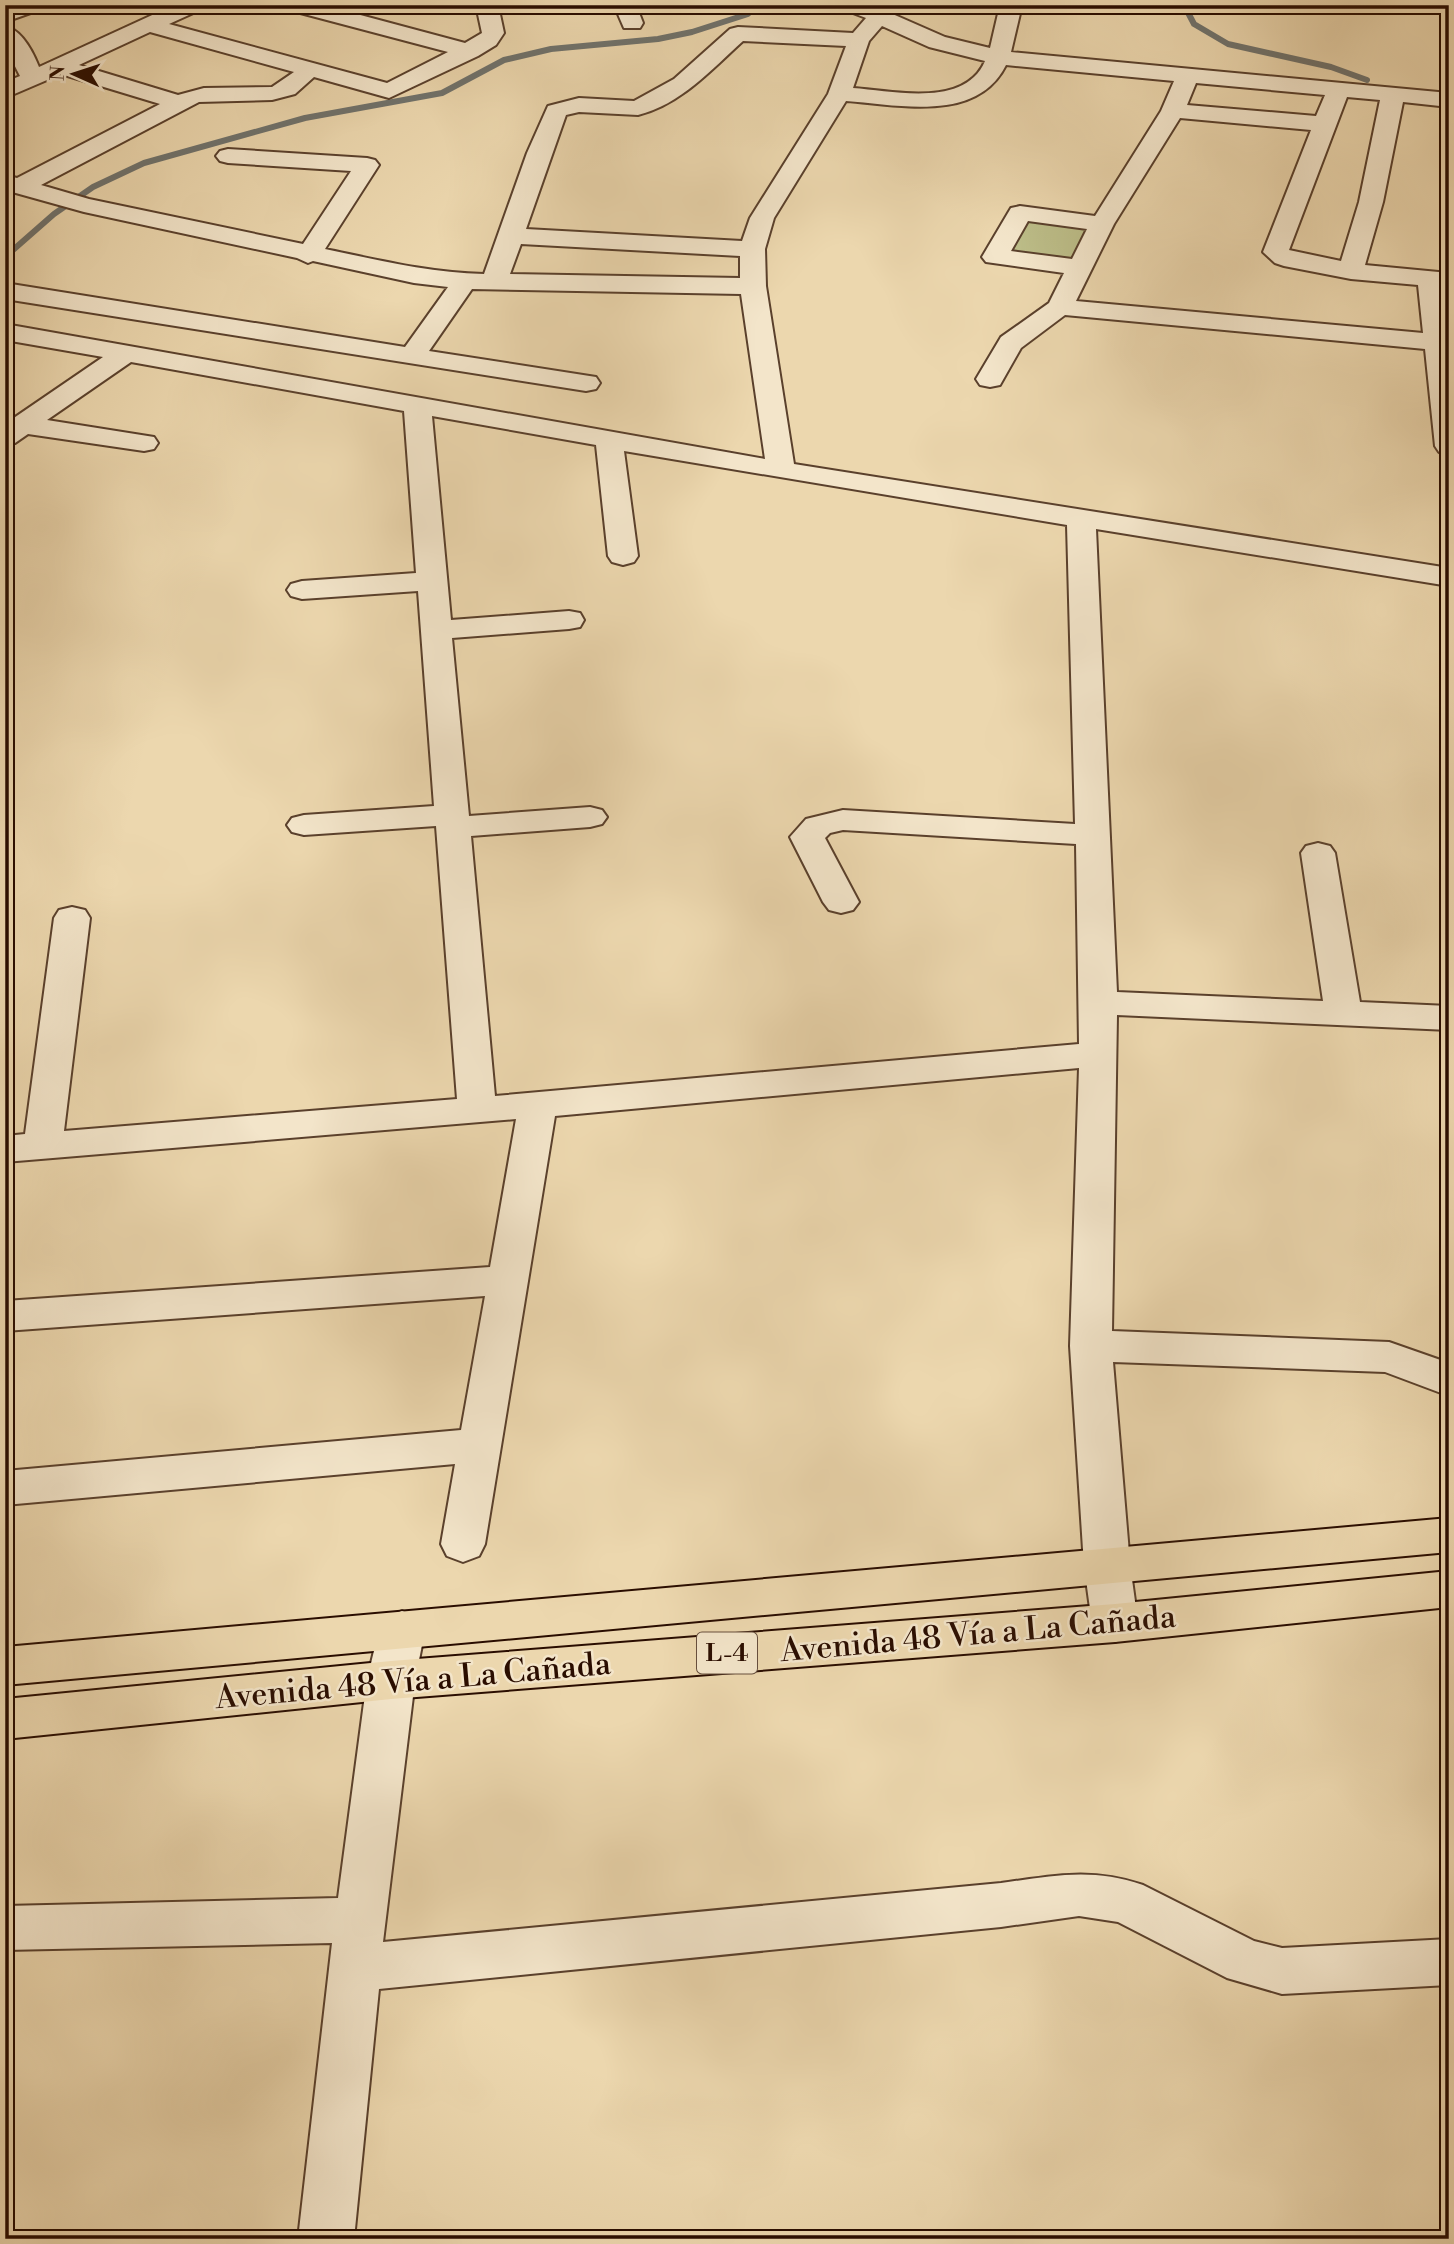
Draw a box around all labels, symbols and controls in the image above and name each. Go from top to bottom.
north arrow [38,38,108,108]
text: N [46,65,70,81]
street label: Avenida 48 Vía a La Cañada [778,1597,1178,1671]
road number: L-4 [697,1632,757,1674]
street label: Avenida 48 Vía a La Cañada [213,1644,613,1718]

